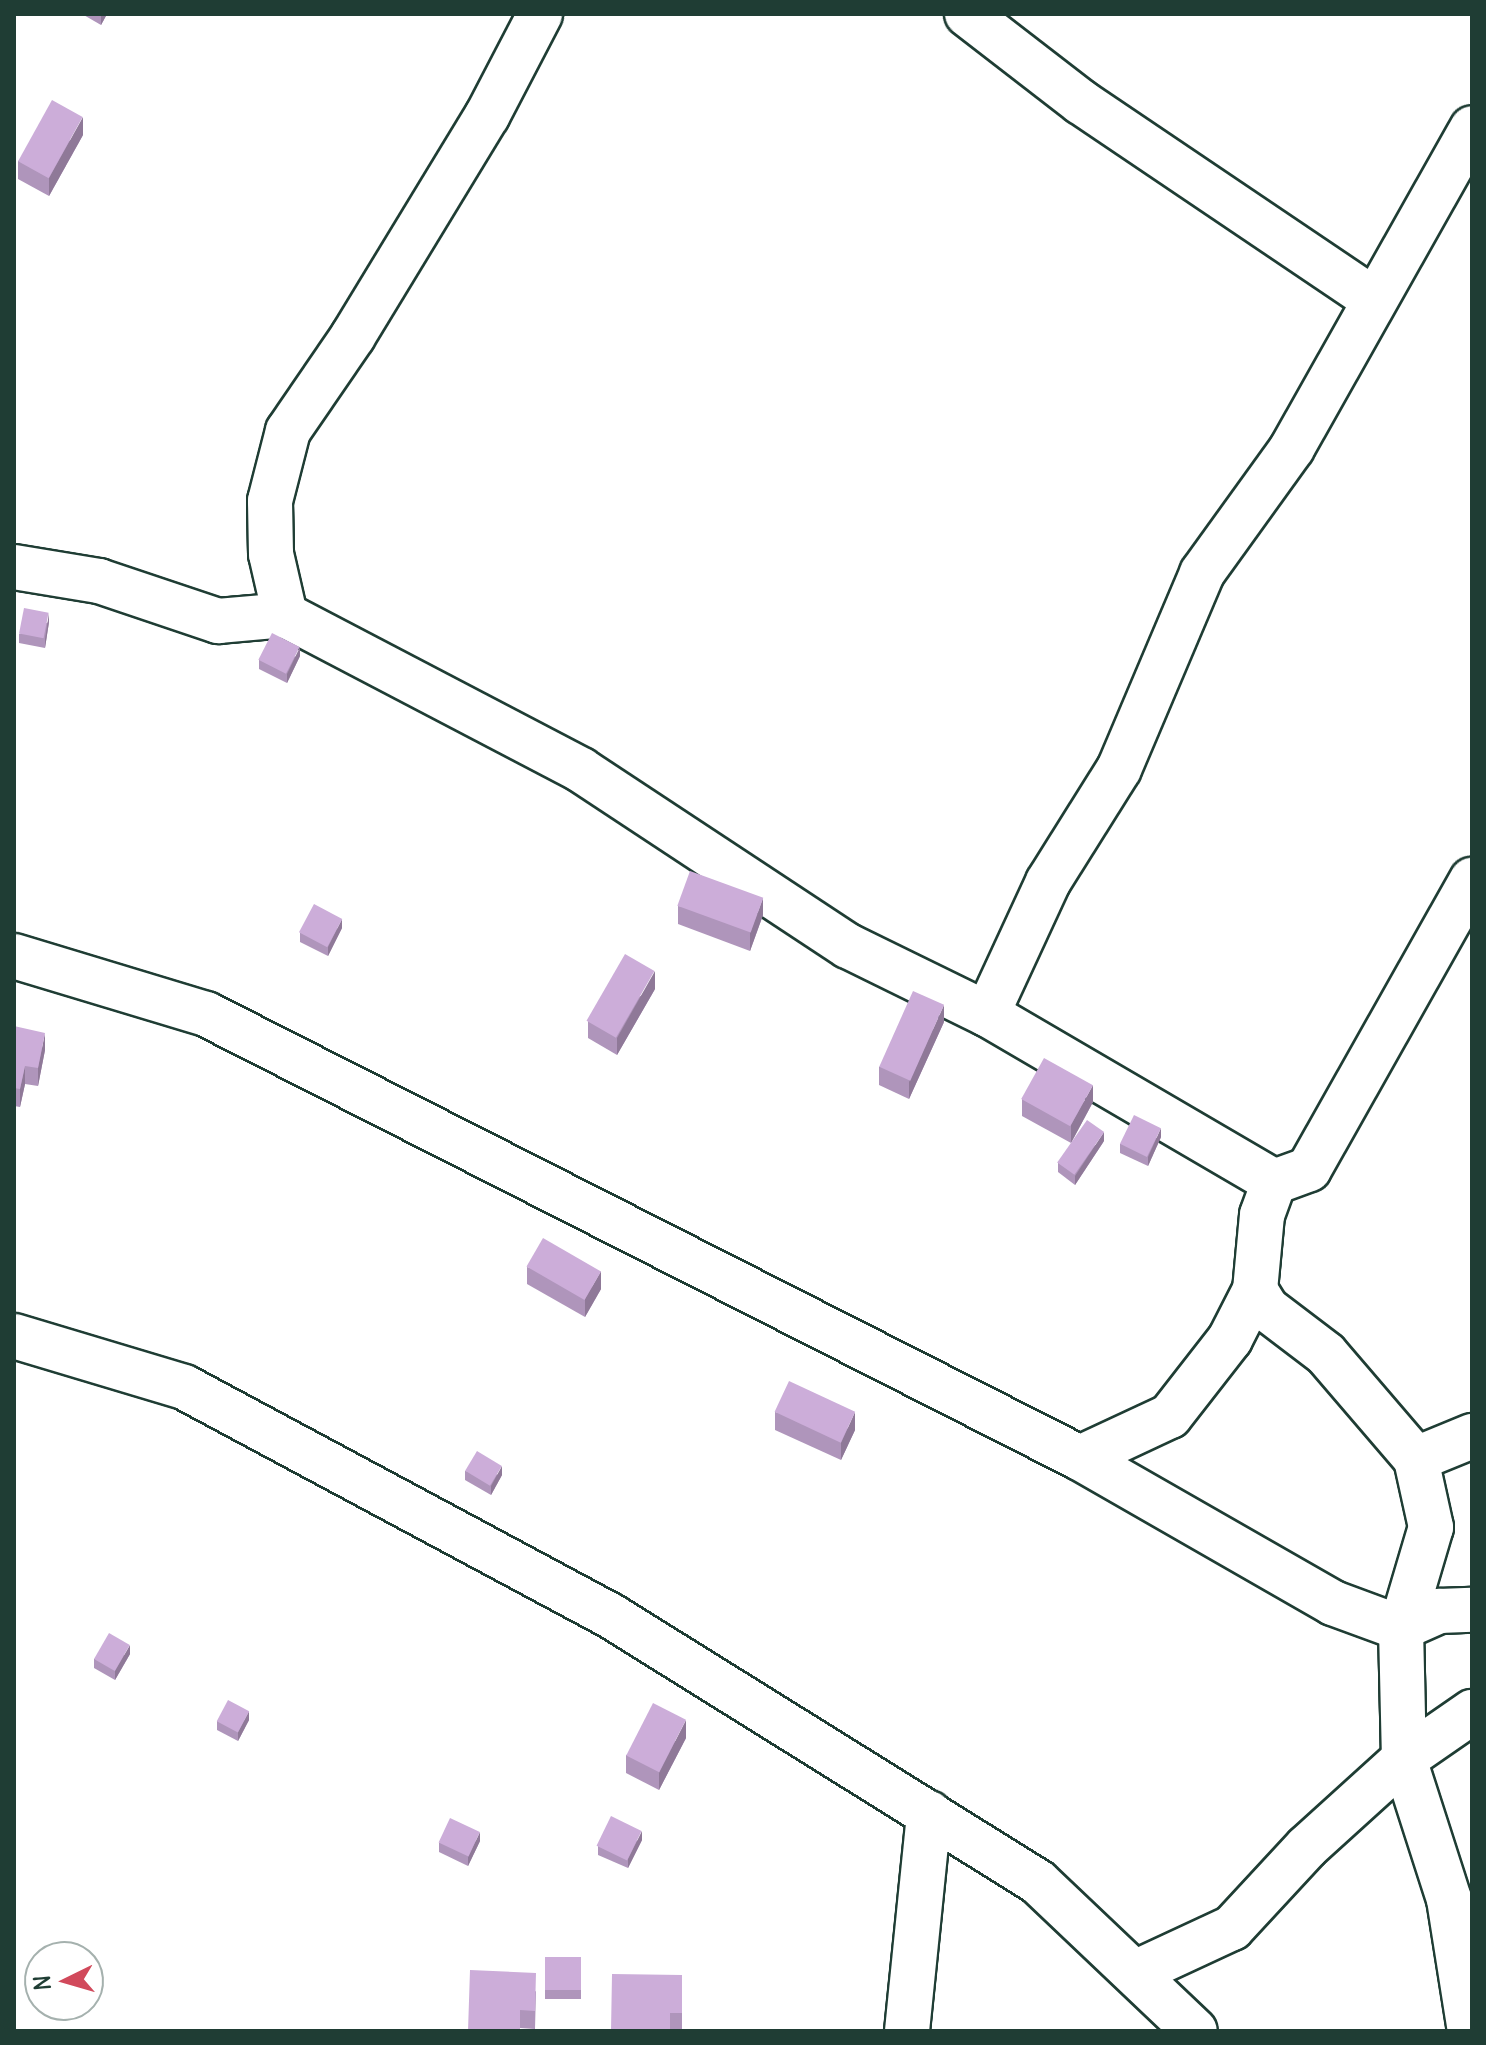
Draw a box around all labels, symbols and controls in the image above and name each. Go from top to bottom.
north arrow [24,1941,104,2021]
text: N [27,1974,57,1992]

